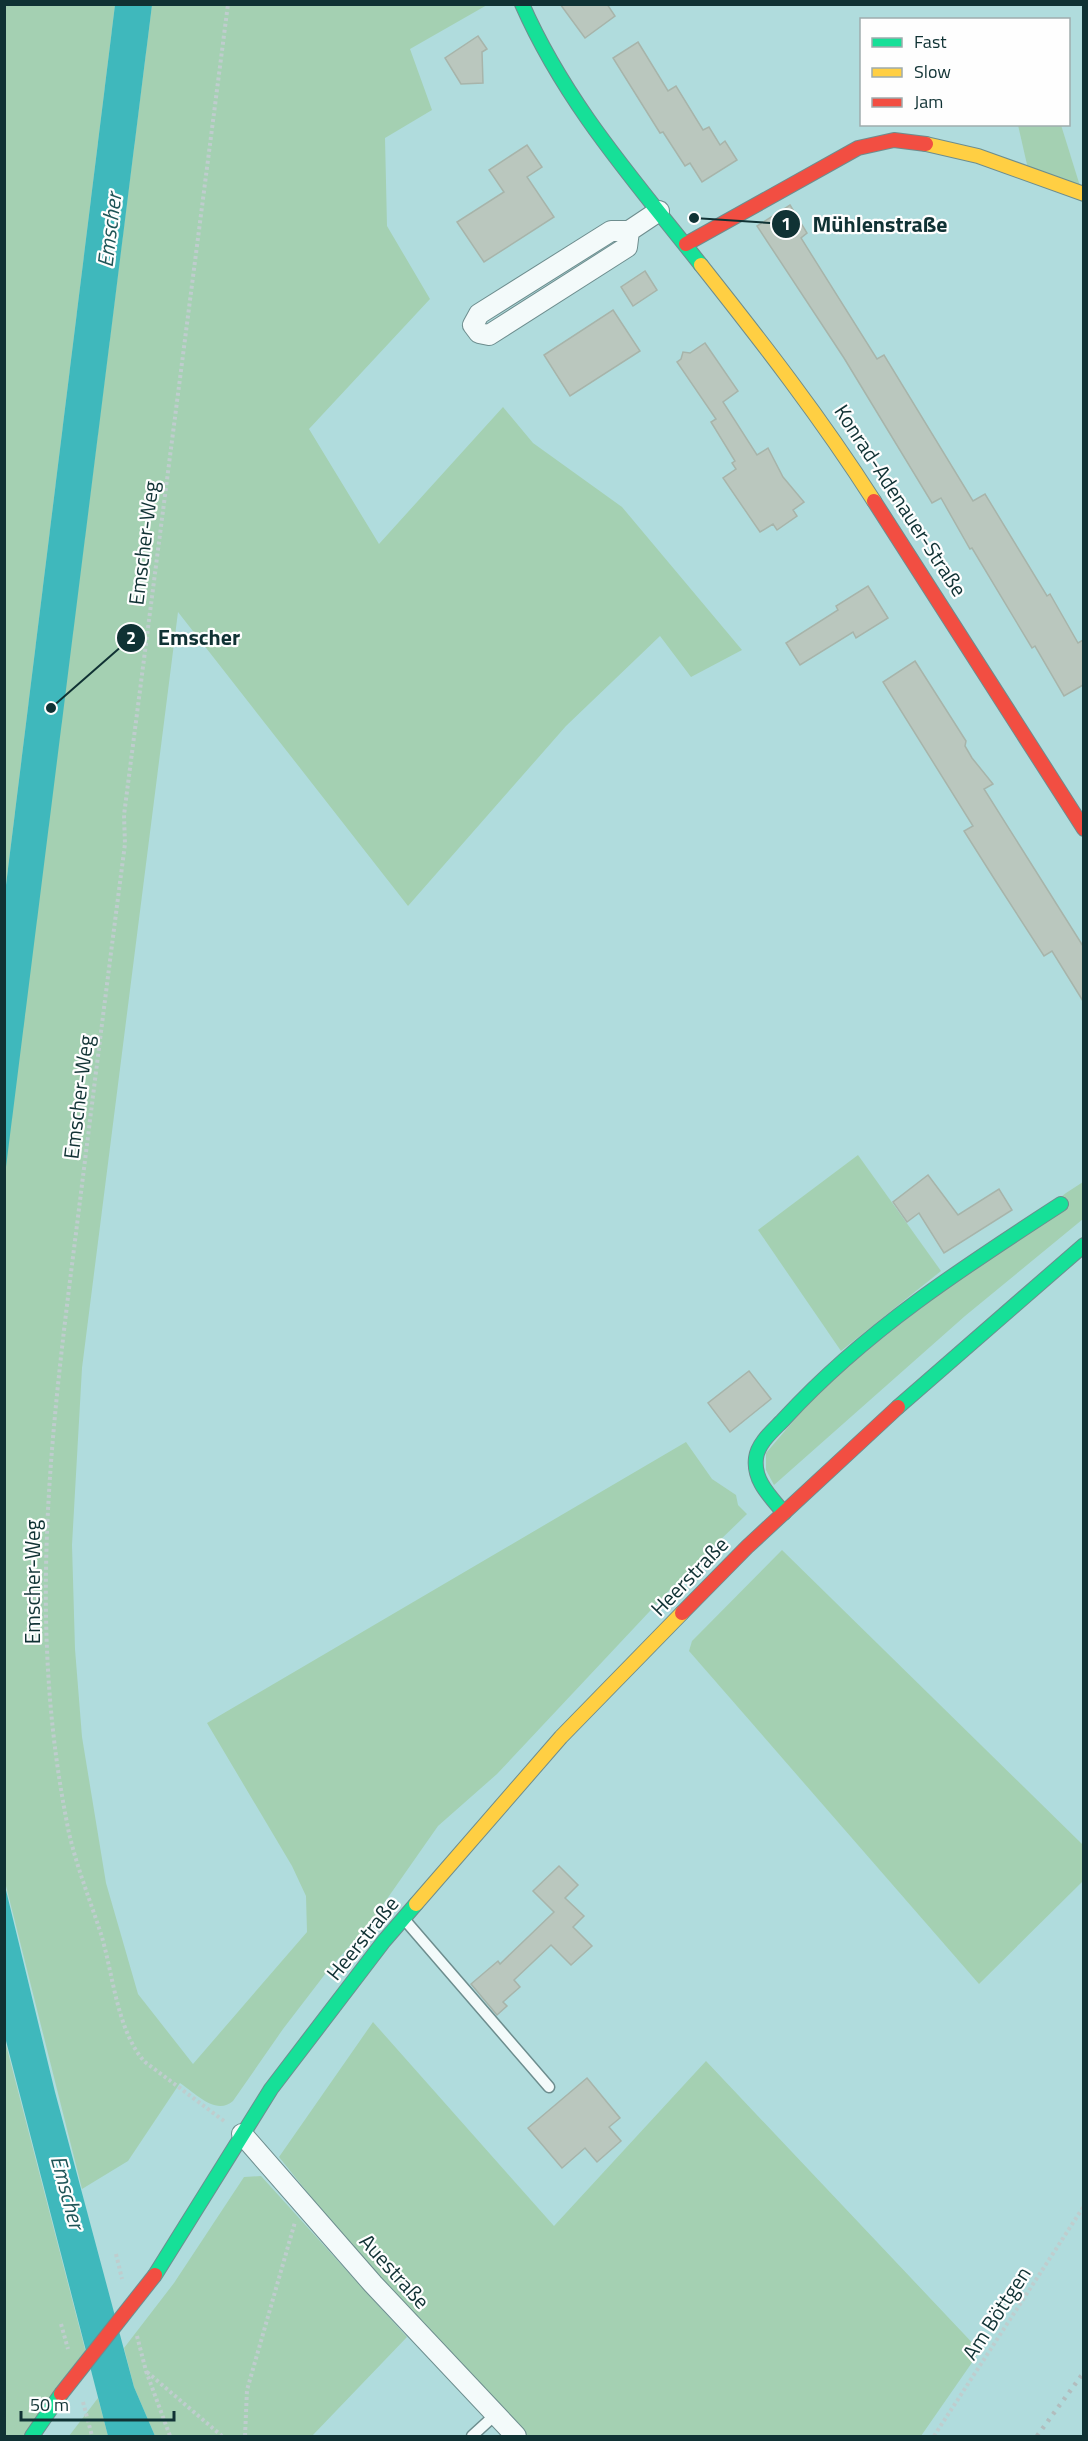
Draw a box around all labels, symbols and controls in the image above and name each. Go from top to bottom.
legend [860,18,1070,126]
text: Fast [914,28,947,55]
text: Slow [914,58,951,85]
text: Jam [914,88,943,115]
water label: Emscher [88,188,131,269]
callout: Mühlenstraße [771,204,960,244]
text: Mühlenstraße [812,207,948,241]
text: 1 [781,210,791,237]
street label: Konrad-Adenauer-Straße [827,398,975,602]
street label: Emscher-Weg [120,479,167,607]
callout: Emscher [116,618,253,658]
text: Emscher [158,620,240,654]
text: 2 [126,624,136,651]
street label: Emscher-Weg [55,1033,102,1161]
street label: Emscher-Weg [16,1519,48,1644]
street label: Heerstraße [643,1529,735,1623]
street label: Heerstraße [318,1889,406,1987]
water label: Emscher [42,2152,95,2235]
street label: Auestraße [352,2226,438,2316]
street label: Am Böttgen [954,2260,1038,2366]
scale bar [21,2384,174,2422]
text: 50 m [30,2391,69,2418]

